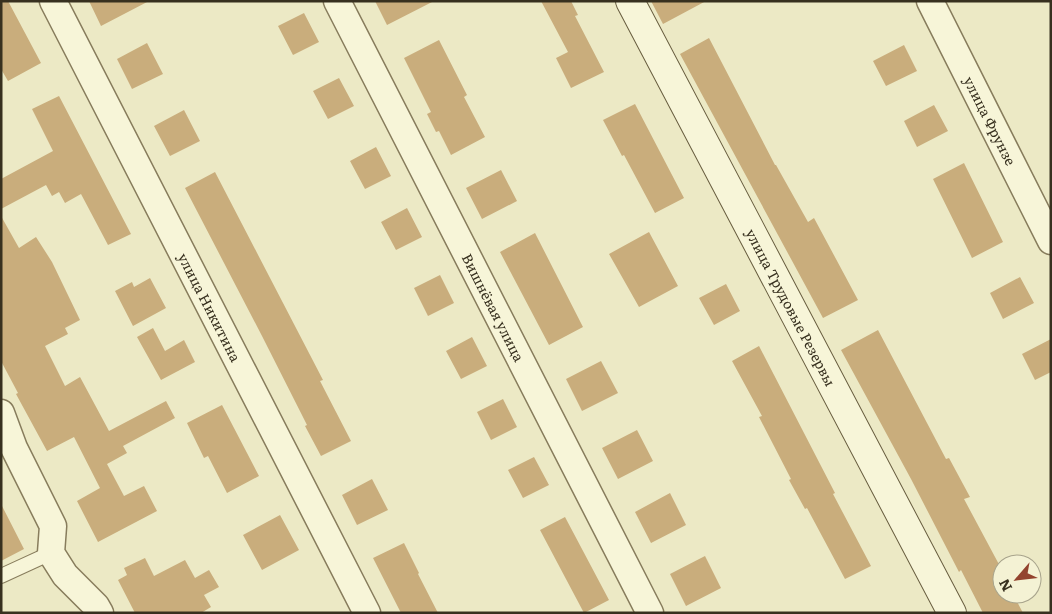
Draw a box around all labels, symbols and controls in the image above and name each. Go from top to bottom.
street label: улица Фрунзе [959,73,1021,169]
street label: улица Трудовые Резервы [741,225,841,390]
street label: улица Никитина [174,249,246,365]
street label: Вишнёвая улица [458,250,530,365]
north arrow [992,554,1042,604]
text: N [993,575,1016,595]

